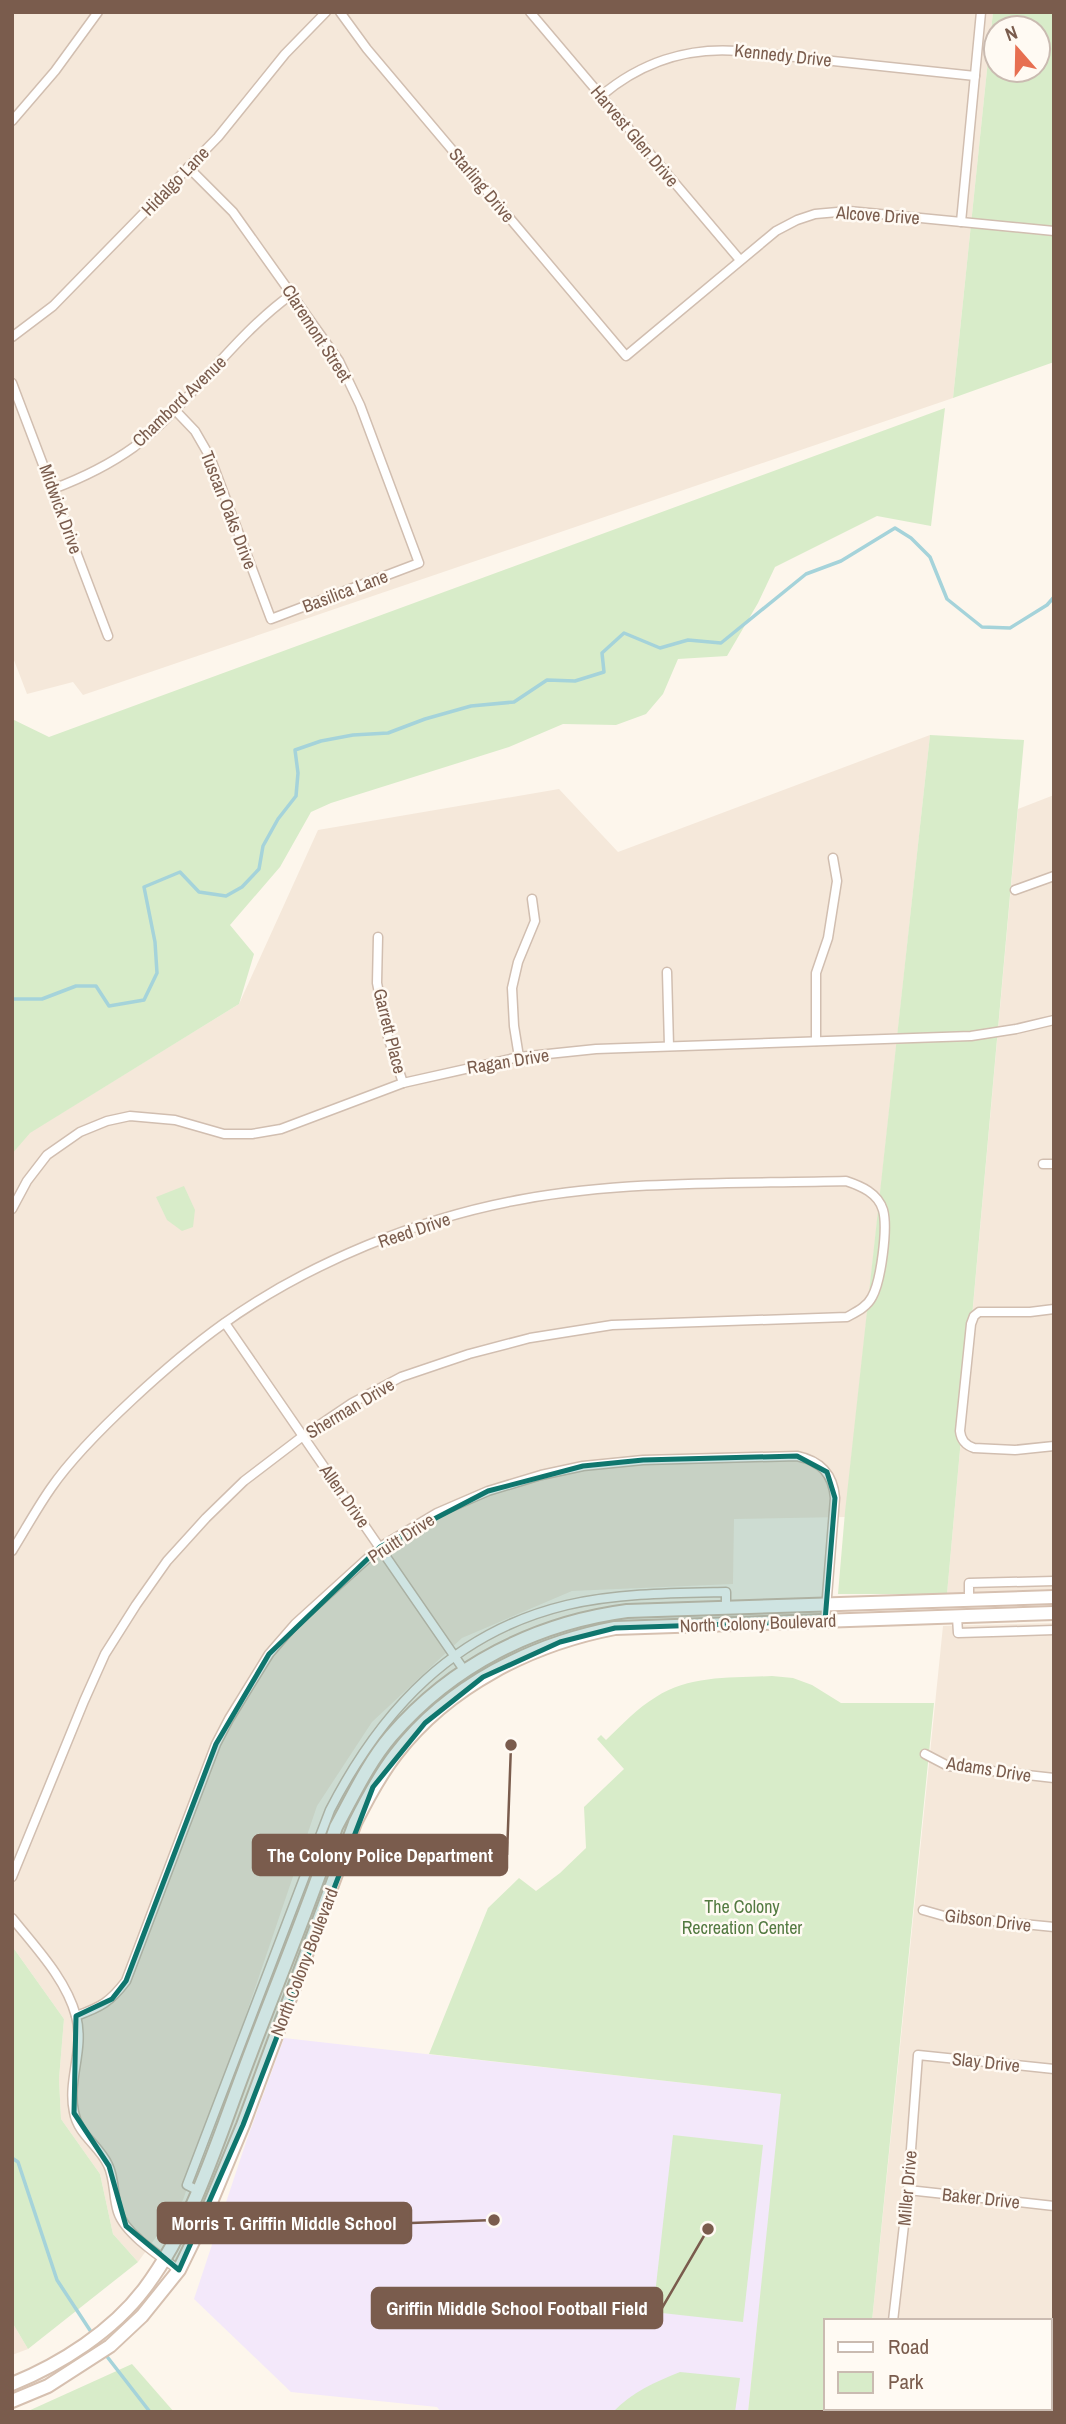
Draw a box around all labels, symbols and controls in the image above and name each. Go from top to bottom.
north arrow [982,14,1052,84]
text: N [1001,19,1021,47]
street label: Kennedy Drive [733,37,833,73]
street label: Harvest Glen Drive [585,80,685,192]
street label: Hidalgo Lane [136,141,214,221]
street label: Starling Drive [443,142,521,228]
street label: Alcove Drive [834,200,921,230]
street label: Claremont Street [276,279,358,387]
street label: Chambord Avenue [126,350,232,452]
street label: Tuscan Oaks Drive [195,447,263,573]
street label: Midwick Drive [33,461,89,557]
street label: Basilica Lane [299,563,391,619]
street label: Garrett Place [367,986,413,1076]
street label: Ragan Drive [465,1042,551,1080]
street label: Reed Drive [375,1206,453,1254]
street label: Sherman Drive [301,1372,399,1444]
street label: Allen Drive [313,1458,376,1533]
street label: Pruitt Drive [363,1507,439,1569]
street label: North Colony Boulevard [679,1608,837,1638]
street label: Adams Drive [944,1750,1033,1788]
callout: The Colony Police Department [253,1835,507,1875]
text: The Colony Police Department [267,1842,493,1868]
street label: North Colony Boulevard [264,1884,344,2040]
park label: The Colony Recreation Center [682,1894,802,1940]
street label: Gibson Drive [943,1902,1033,1938]
street label: Slay Drive [951,2046,1021,2078]
street label: Miller Drive [891,2149,923,2227]
street label: Baker Drive [941,2181,1021,2215]
callout: Morris T. Griffin Middle School [158,2203,411,2243]
text: Morris T. Griffin Middle School [171,2210,397,2236]
callout: Griffin Middle School Football Field [372,2288,662,2328]
text: Griffin Middle School Football Field [386,2295,648,2321]
legend [824,2319,1052,2410]
text: Road [888,2332,929,2361]
text: Park [888,2367,924,2396]

